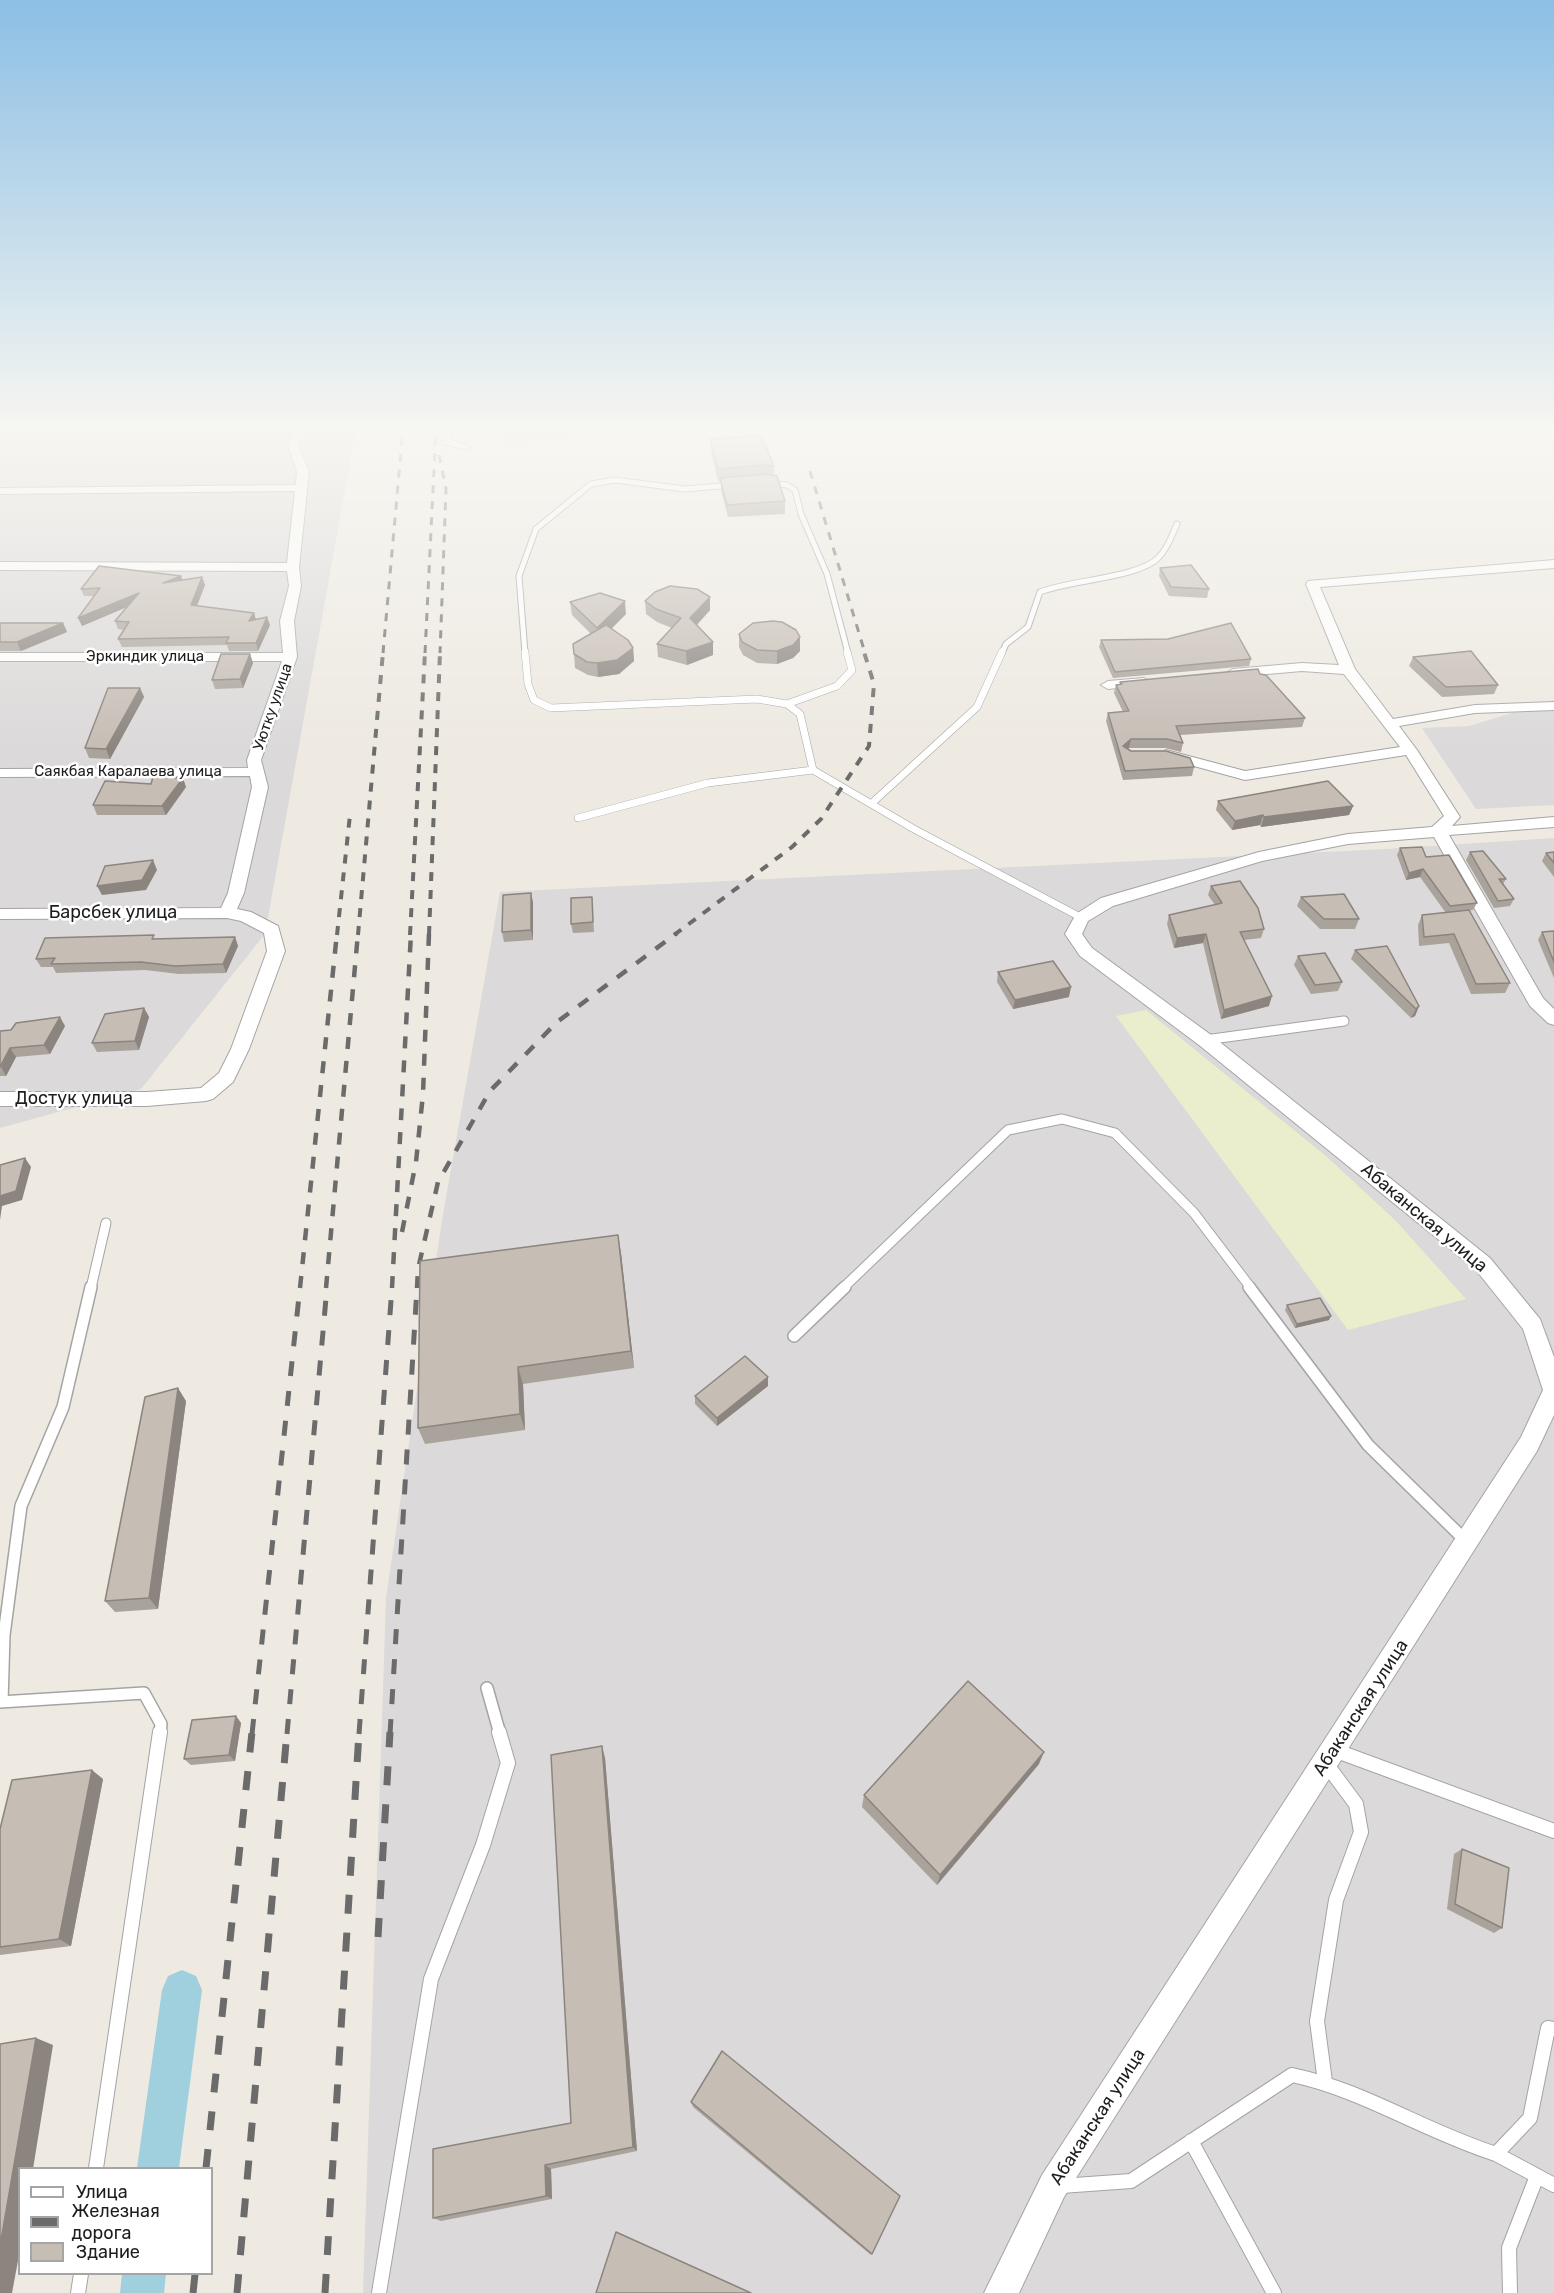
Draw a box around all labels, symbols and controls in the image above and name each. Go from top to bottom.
street label: Эркиндик улица [86,648,204,666]
street label: Уютку улица [250,661,296,753]
street label: Саякбая Каралаева улица [34,763,222,781]
street label: Барсбек улица [49,902,177,924]
street label: Достук улица [15,1088,133,1110]
street label: Абаканская улица [1356,1159,1492,1277]
street label: Абаканская улица [1309,1636,1413,1780]
street label: Абаканская улица [1046,2045,1150,2189]
legend [18,2167,213,2275]
text: Улица [76,2181,128,2203]
text: Железная дорога [71,2200,160,2244]
text: Здание [76,2241,140,2263]

